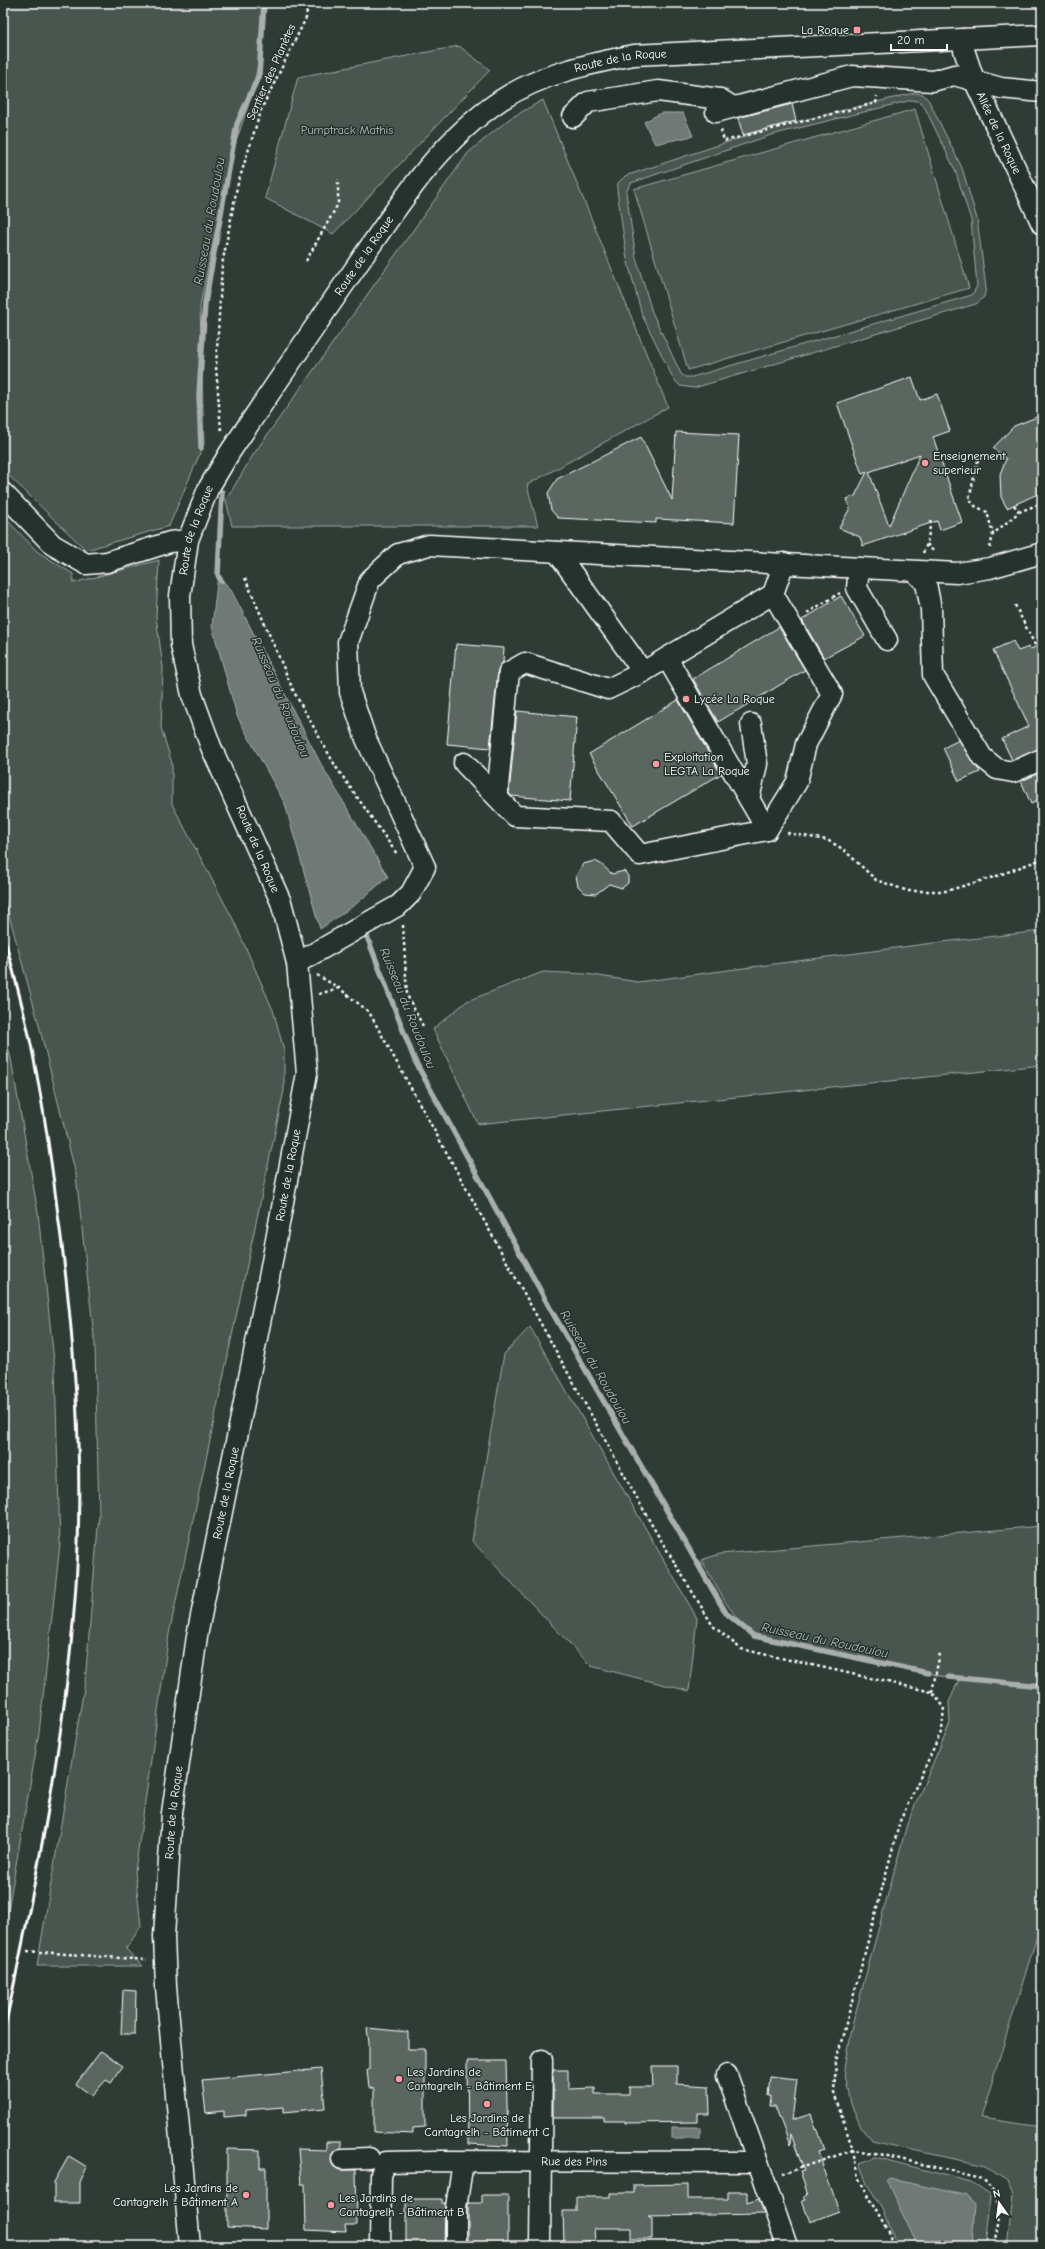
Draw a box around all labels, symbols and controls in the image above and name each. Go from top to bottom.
street label: Sentier des Planètes [243,22,299,122]
place label: La Roque [801,23,849,37]
marker: La Roque [852,25,862,35]
scale bar [891,26,947,52]
text: 20 m [897,33,925,47]
street label: Route de la Roque [573,46,667,75]
street label: Allée de la Roque [974,89,1024,176]
park label: Pumptrack Mathis [301,123,393,137]
water label: Ruisseau du Roudoulou [190,156,228,286]
street label: Route de la Roque [331,213,396,298]
place label: Enseignement superieur [933,449,1006,477]
marker: Enseignement superieur [920,458,930,468]
street label: Route de la Roque [176,482,216,576]
water label: Ruisseau du Roudoulou [249,635,313,760]
place label: Lycée La Roque [694,692,775,706]
marker: Lycée La Roque [681,694,691,704]
place label: Exploitation LEGTA La Roque [664,750,750,778]
marker: Exploitation LEGTA La Roque [651,759,661,769]
street label: Route de la Roque [233,803,283,895]
water label: Ruisseau du Roudoulou [377,945,439,1071]
street label: Route de la Roque [273,1128,303,1222]
water label: Ruisseau du Roudoulou [557,1307,635,1427]
street label: Route de la Roque [210,1446,242,1540]
water label: Ruisseau du Roudoulou [760,1619,890,1661]
street label: Route de la Roque [162,1765,186,1860]
place label: Les Jardins de Cantagrelh - Bâtiment E [407,2065,532,2093]
marker: Les Jardins de Cantagrelh - Bâtiment E [394,2074,404,2084]
marker: Les Jardins de Cantagrelh - Bâtiment C [482,2099,492,2109]
place label: Les Jardins de Cantagrelh - Bâtiment C [424,2111,550,2139]
street label: Rue des Pins [541,2154,607,2169]
place label: Les Jardins de Cantagrelh - Bâtiment A [113,2181,238,2209]
north arrow [979,2183,1019,2223]
text: N [992,2187,1002,2201]
marker: Les Jardins de Cantagrelh - Bâtiment A [241,2190,251,2200]
place label: Les Jardins de Cantagrelh - Bâtiment B [339,2191,465,2219]
marker: Les Jardins de Cantagrelh - Bâtiment B [326,2200,336,2210]

